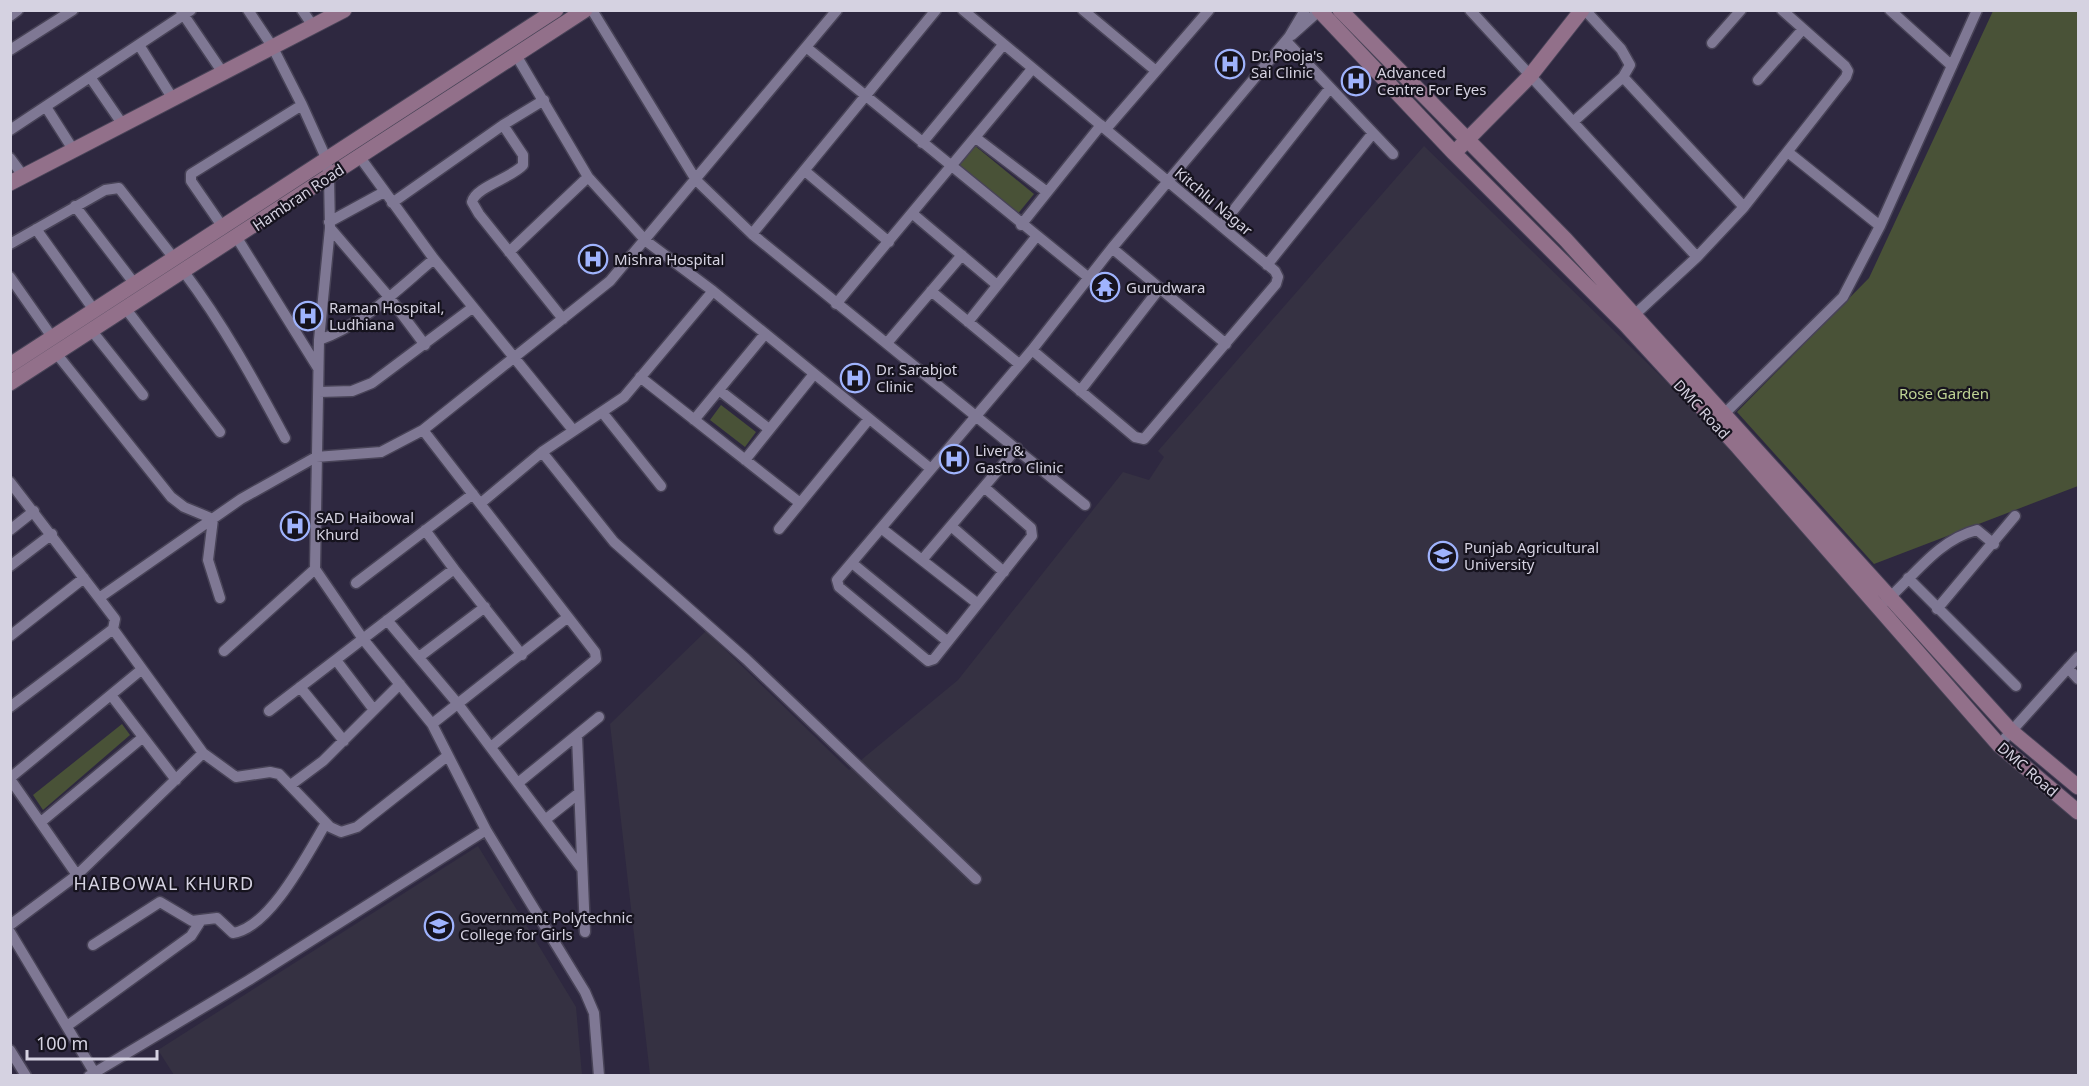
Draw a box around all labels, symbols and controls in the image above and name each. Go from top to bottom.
place label: Dr. Pooja's Sai Clinic [1251,45,1323,82]
hospital icon: Dr. Pooja's Sai Clinic [1214,48,1246,80]
place label: Advanced Centre For Eyes [1377,62,1486,99]
hospital icon: Advanced Centre For Eyes [1340,65,1372,97]
street label: Hambran Road [248,159,348,235]
street label: Kitchlu Nagar [1171,163,1257,239]
hospital icon: Mishra Hospital [577,243,609,275]
place label: Mishra Hospital [614,249,724,269]
temple icon: Gurudwara [1089,271,1121,303]
place label: Gurudwara [1126,277,1205,297]
place label: Raman Hospital, Ludhiana [329,297,445,334]
hospital icon: Raman Hospital, Ludhiana [292,300,324,332]
place label: Dr. Sarabjot Clinic [876,359,958,396]
hospital icon: Dr. Sarabjot Clinic [839,362,871,394]
street label: DMC Road [1669,375,1735,443]
park label: Rose Garden [1899,383,1989,403]
place label: Liver & Gastro Clinic [975,440,1063,477]
hospital icon: Liver & Gastro Clinic [938,443,970,475]
place label: SAD Haibowal Khurd [316,507,414,544]
hospital icon: SAD Haibowal Khurd [279,510,311,542]
place label: Punjab Agricultural University [1464,537,1599,574]
school or university icon: Punjab Agricultural University [1427,540,1459,572]
street label: DMC Road [1994,737,2062,801]
district label: HAIBOWAL KHURD [73,871,255,895]
place label: Government Polytechnic College for Girls [460,907,633,944]
school or university icon: Government Polytechnic College for Girls [423,910,455,942]
scale bar [27,1023,158,1061]
text: 100 m [36,1031,88,1055]

